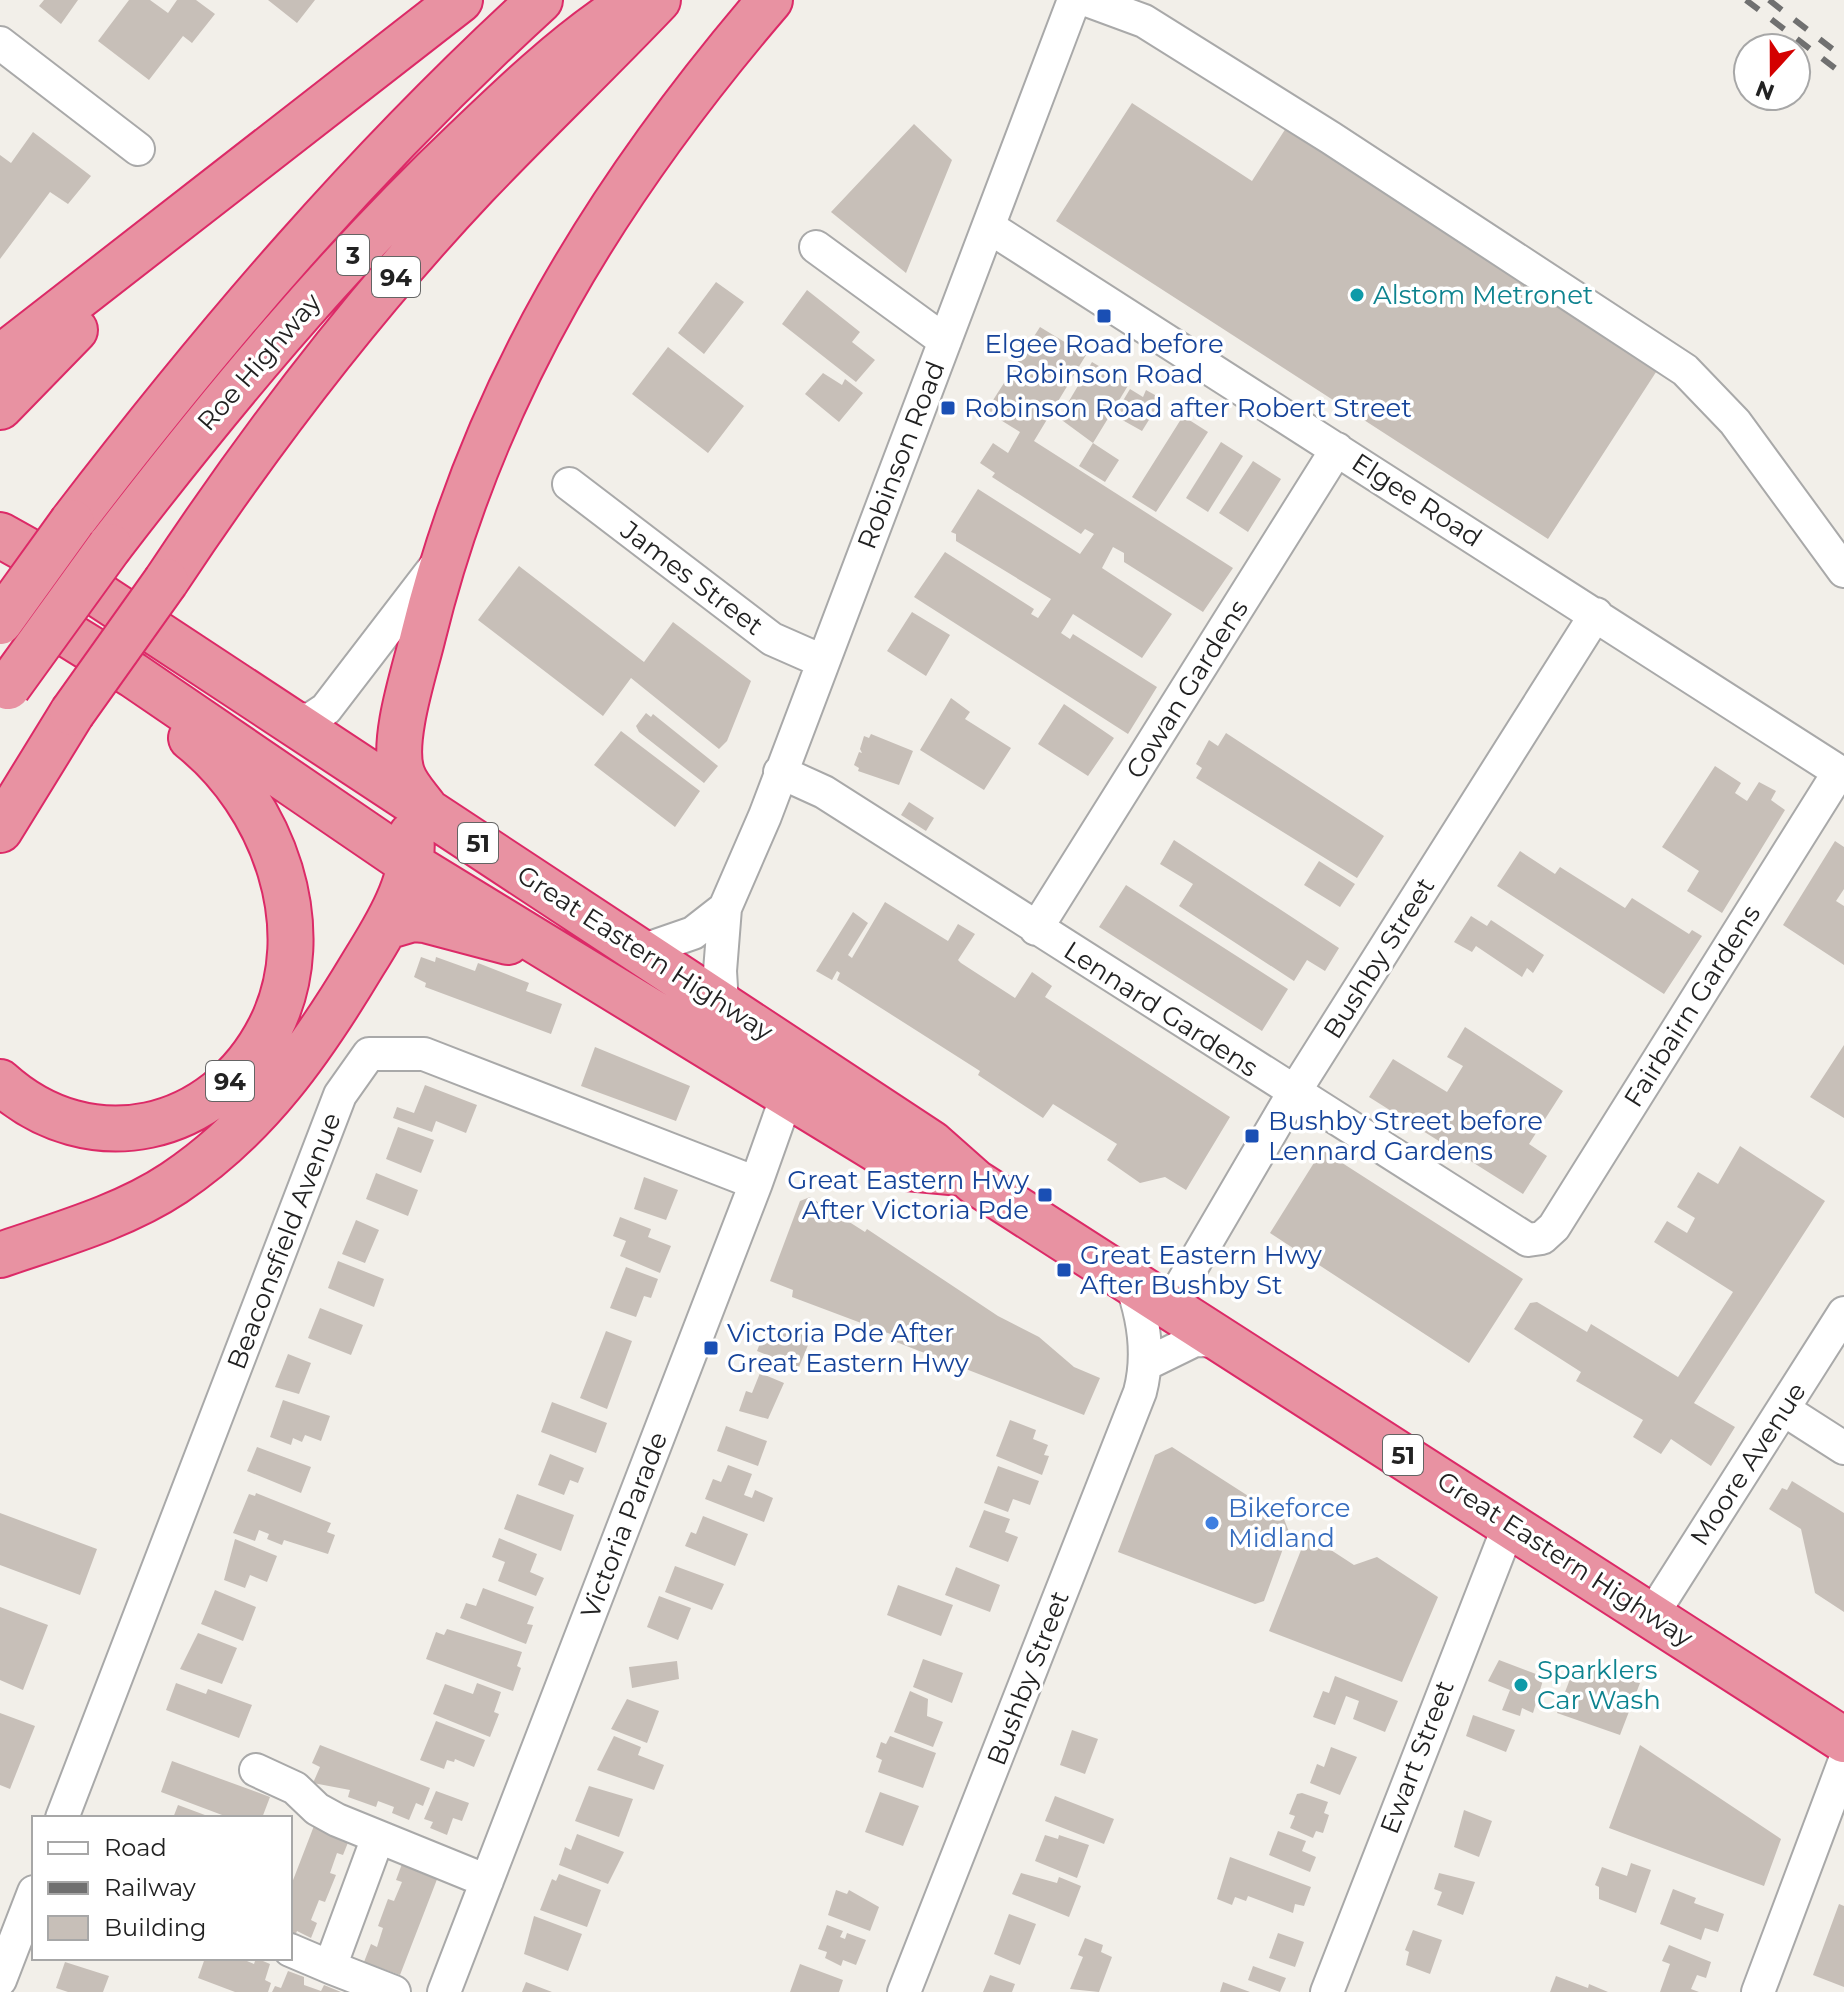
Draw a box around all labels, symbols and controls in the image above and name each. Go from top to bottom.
north arrow [1732,32,1812,112]
text: N [1752,74,1778,106]
road number: 3 [337,235,369,275]
road number: 94 [372,257,420,297]
place label: Alstom Metronet [1373,279,1593,311]
street label: Roe Highway [190,286,328,437]
marker: Alstom Metronet [1348,286,1366,304]
marker: Elgee Road before Robinson Road [1095,307,1113,325]
place label: Elgee Road before Robinson Road [984,328,1224,390]
street label: Robinson Road [850,357,952,553]
place label: Robinson Road after Robert Street [964,392,1412,424]
marker: Robinson Road after Robert Street [939,399,957,417]
street label: Elgee Road [1346,446,1488,554]
street label: James Street [614,514,769,642]
street label: Cowan Gardens [1119,594,1255,784]
road number: 51 [458,823,498,863]
street label: Great Eastern Highway [511,858,780,1048]
street label: Bushby Street [1317,871,1441,1045]
street label: Fairbairn Gardens [1617,899,1767,1113]
street label: Lennard Gardens [1058,934,1264,1084]
road number: 94 [206,1061,254,1101]
place label: Bushby Street before Lennard Gardens [1268,1105,1543,1167]
street label: Beaconsfield Avenue [220,1108,348,1374]
marker: Bushby Street before Lennard Gardens [1243,1127,1261,1145]
place label: Great Eastern Hwy After Victoria Pde [787,1164,1030,1226]
marker: Great Eastern Hwy After Victoria Pde [1036,1186,1054,1204]
place label: Great Eastern Hwy After Bushby St [1080,1239,1323,1301]
marker: Great Eastern Hwy After Bushby St [1055,1261,1073,1279]
place label: Victoria Pde After Great Eastern Hwy [727,1317,970,1379]
marker: Victoria Pde After Great Eastern Hwy [702,1339,720,1357]
street label: Moore Avenue [1683,1376,1813,1552]
street label: Victoria Parade [574,1427,674,1623]
road number: 51 [1383,1435,1423,1475]
street label: Great Eastern Highway [1431,1464,1700,1654]
place label: Bikeforce Midland [1228,1492,1350,1554]
marker: Bikeforce Midland [1203,1514,1221,1532]
street label: Bushby Street [980,1586,1076,1770]
place label: Sparklers Car Wash [1537,1654,1661,1716]
street label: Ewart Street [1373,1676,1461,1838]
marker: Sparklers Car Wash [1512,1676,1530,1694]
legend [32,1816,292,1960]
text: Road [104,1833,167,1862]
text: Railway [104,1873,196,1902]
text: Building [104,1913,207,1942]

